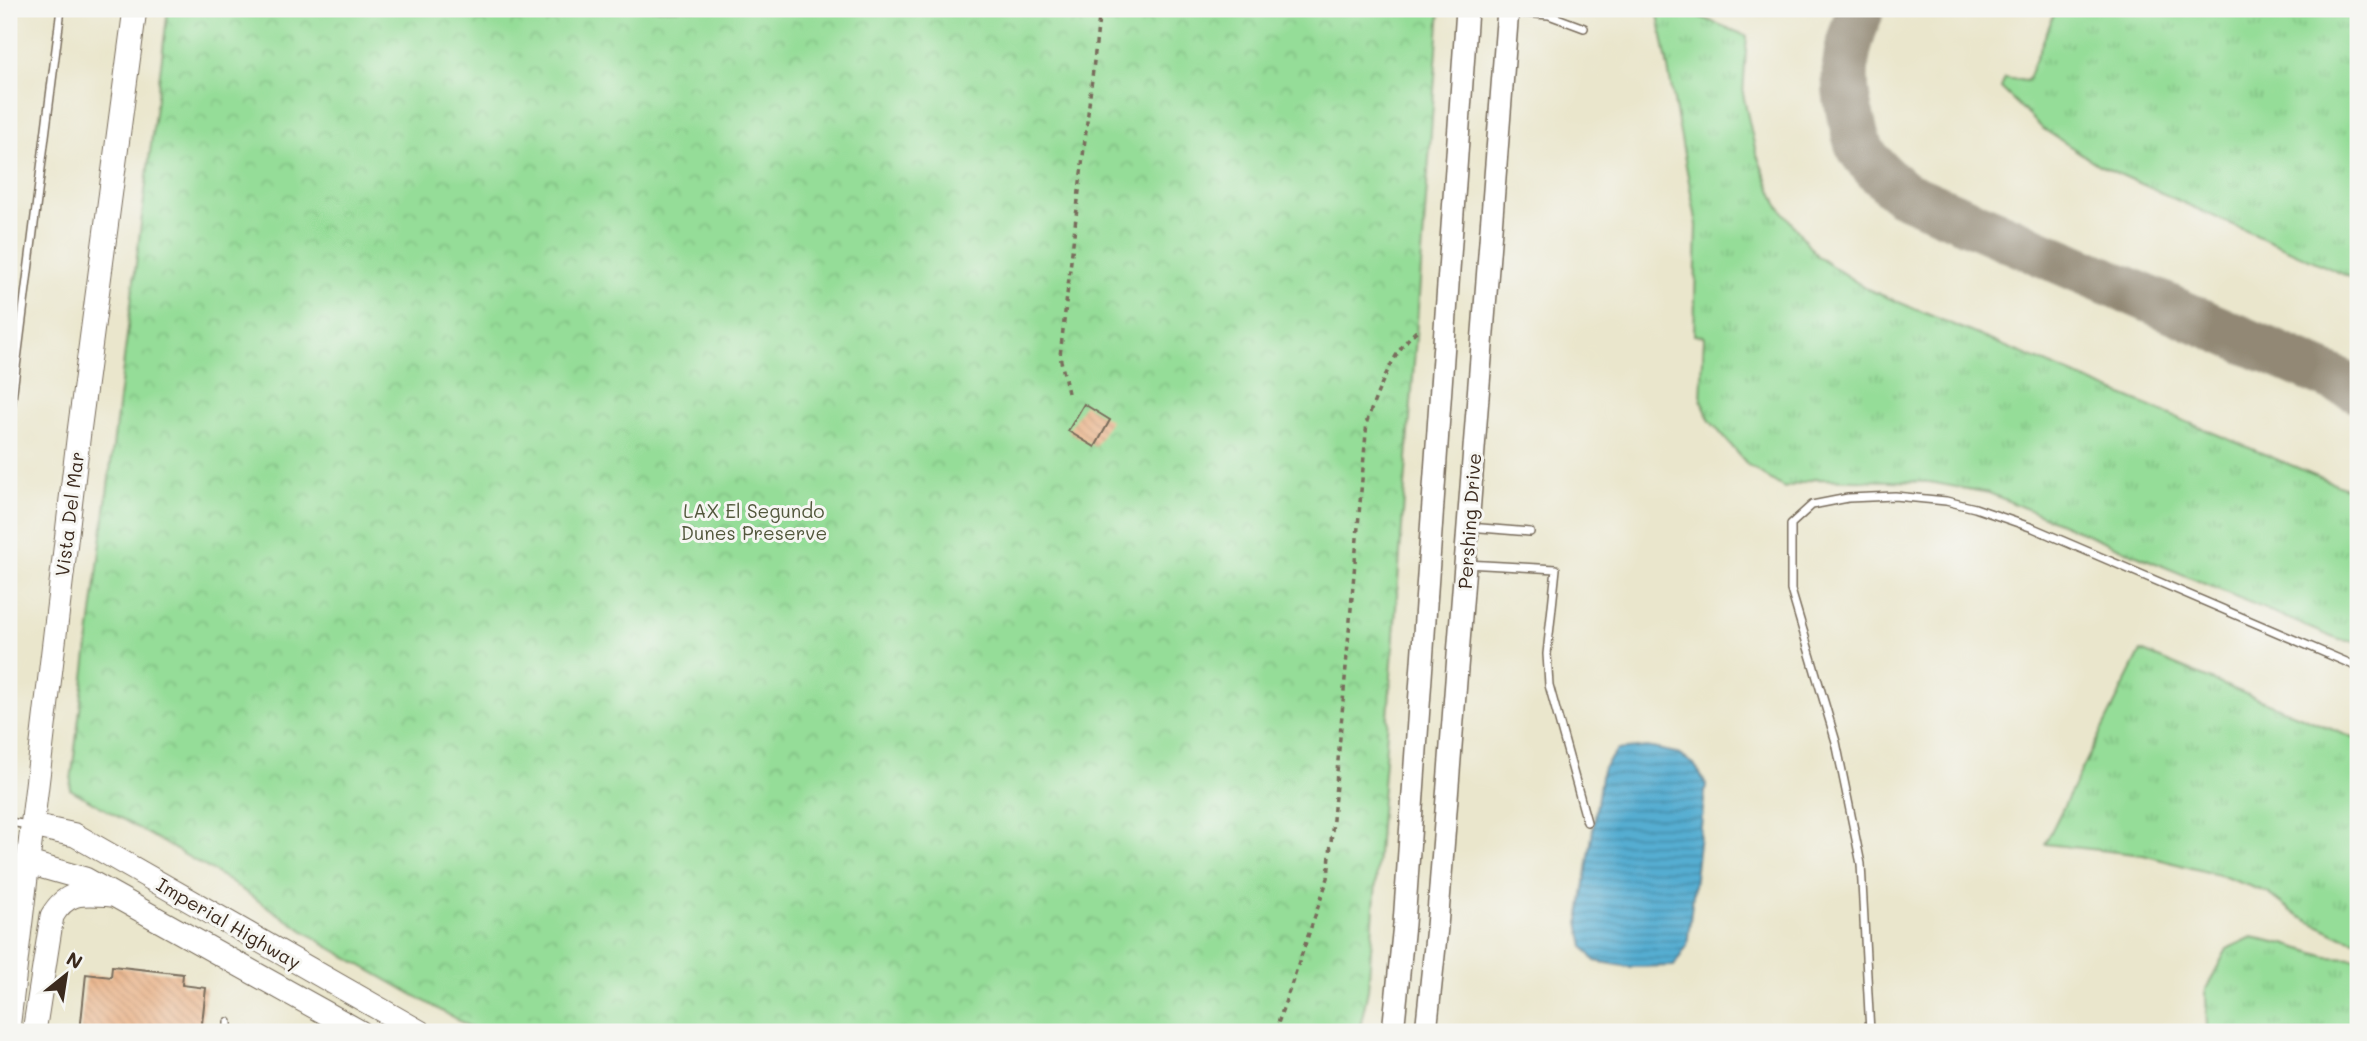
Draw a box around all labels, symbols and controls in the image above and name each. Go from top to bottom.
street label: Vista Del Mar [49,450,89,578]
street label: Pershing Drive [1452,452,1486,590]
park label: LAX El Segundo Dunes Preserve [681,498,827,545]
street label: Imperial Highway [152,872,306,974]
north arrow [32,940,102,1010]
text: N [62,945,87,974]

